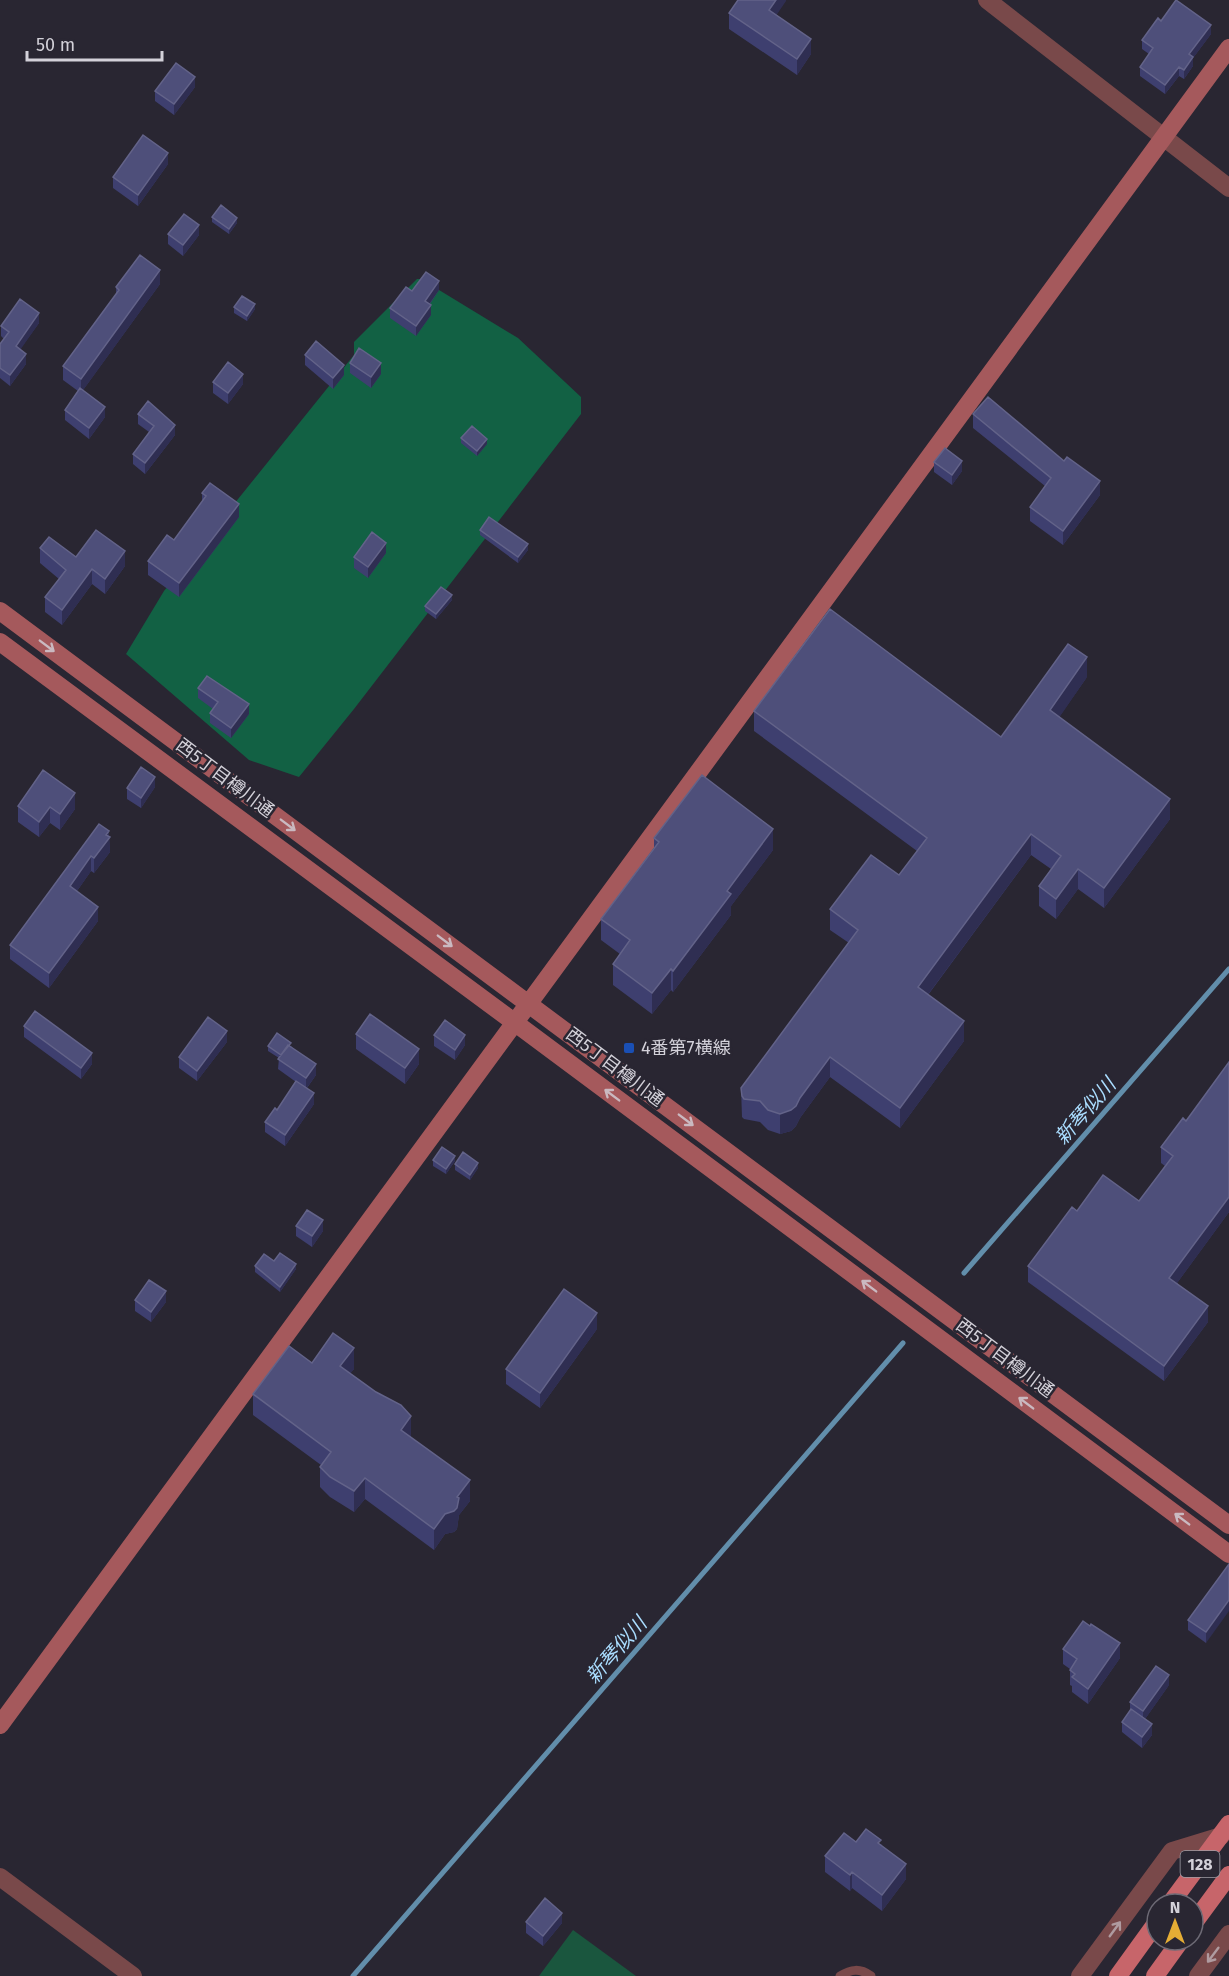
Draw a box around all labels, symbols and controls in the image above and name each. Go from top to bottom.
scale bar [27,24,162,62]
text: 50 m [36,34,75,56]
one-way arrow [39,639,55,652]
street label: 西5丁目樽川通 [172,734,278,822]
one-way arrow [280,818,296,831]
one-way arrow [436,935,452,947]
street label: 西5丁目樽川通 [562,1023,668,1111]
place label: 4番第7横線 [641,1037,731,1059]
marker: 4番第7横線 [622,1041,636,1055]
water label: 新琴似川 [1050,1071,1122,1149]
one-way arrow [604,1089,620,1101]
one-way arrow [677,1113,693,1126]
one-way arrow [862,1280,878,1293]
street label: 西5丁目樽川通 [952,1314,1058,1402]
one-way arrow [1018,1397,1034,1409]
one-way arrow [1174,1513,1190,1526]
water label: 新琴似川 [581,1610,653,1688]
road number: 128 [1180,1851,1220,1877]
north arrow [1145,1892,1205,1952]
text: N [1170,1898,1180,1917]
one-way arrow [1109,1921,1121,1937]
one-way arrow [1207,1947,1220,1963]

